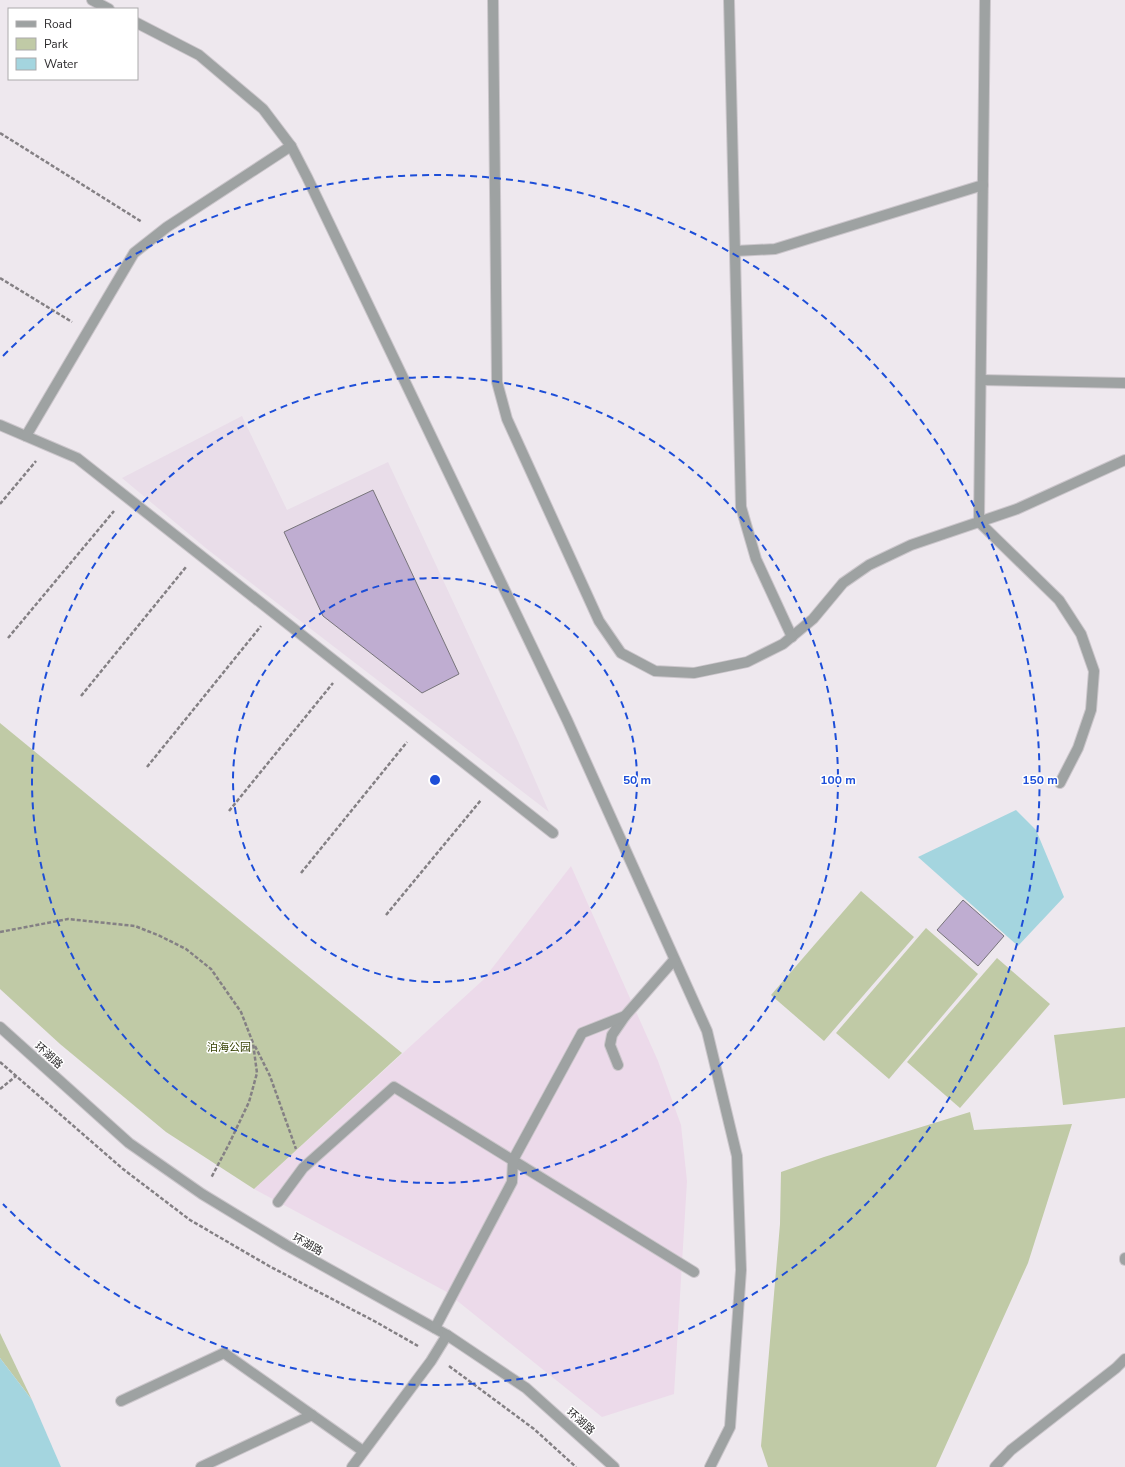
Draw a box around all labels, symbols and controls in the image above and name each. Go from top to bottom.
legend [8,8,138,80]
text: Road [44,16,72,32]
text: Park [44,36,69,52]
text: Water [44,56,78,72]
text: 50 m [623,772,651,788]
text: 100 m [820,772,856,788]
text: 150 m [1022,772,1058,788]
centre of rings [428,773,442,787]
street label: 环湖路 [31,1039,66,1072]
park label: 泊海公园 [207,1040,251,1055]
street label: 环湖路 [290,1230,326,1259]
street label: 环湖路 [563,1405,598,1438]

